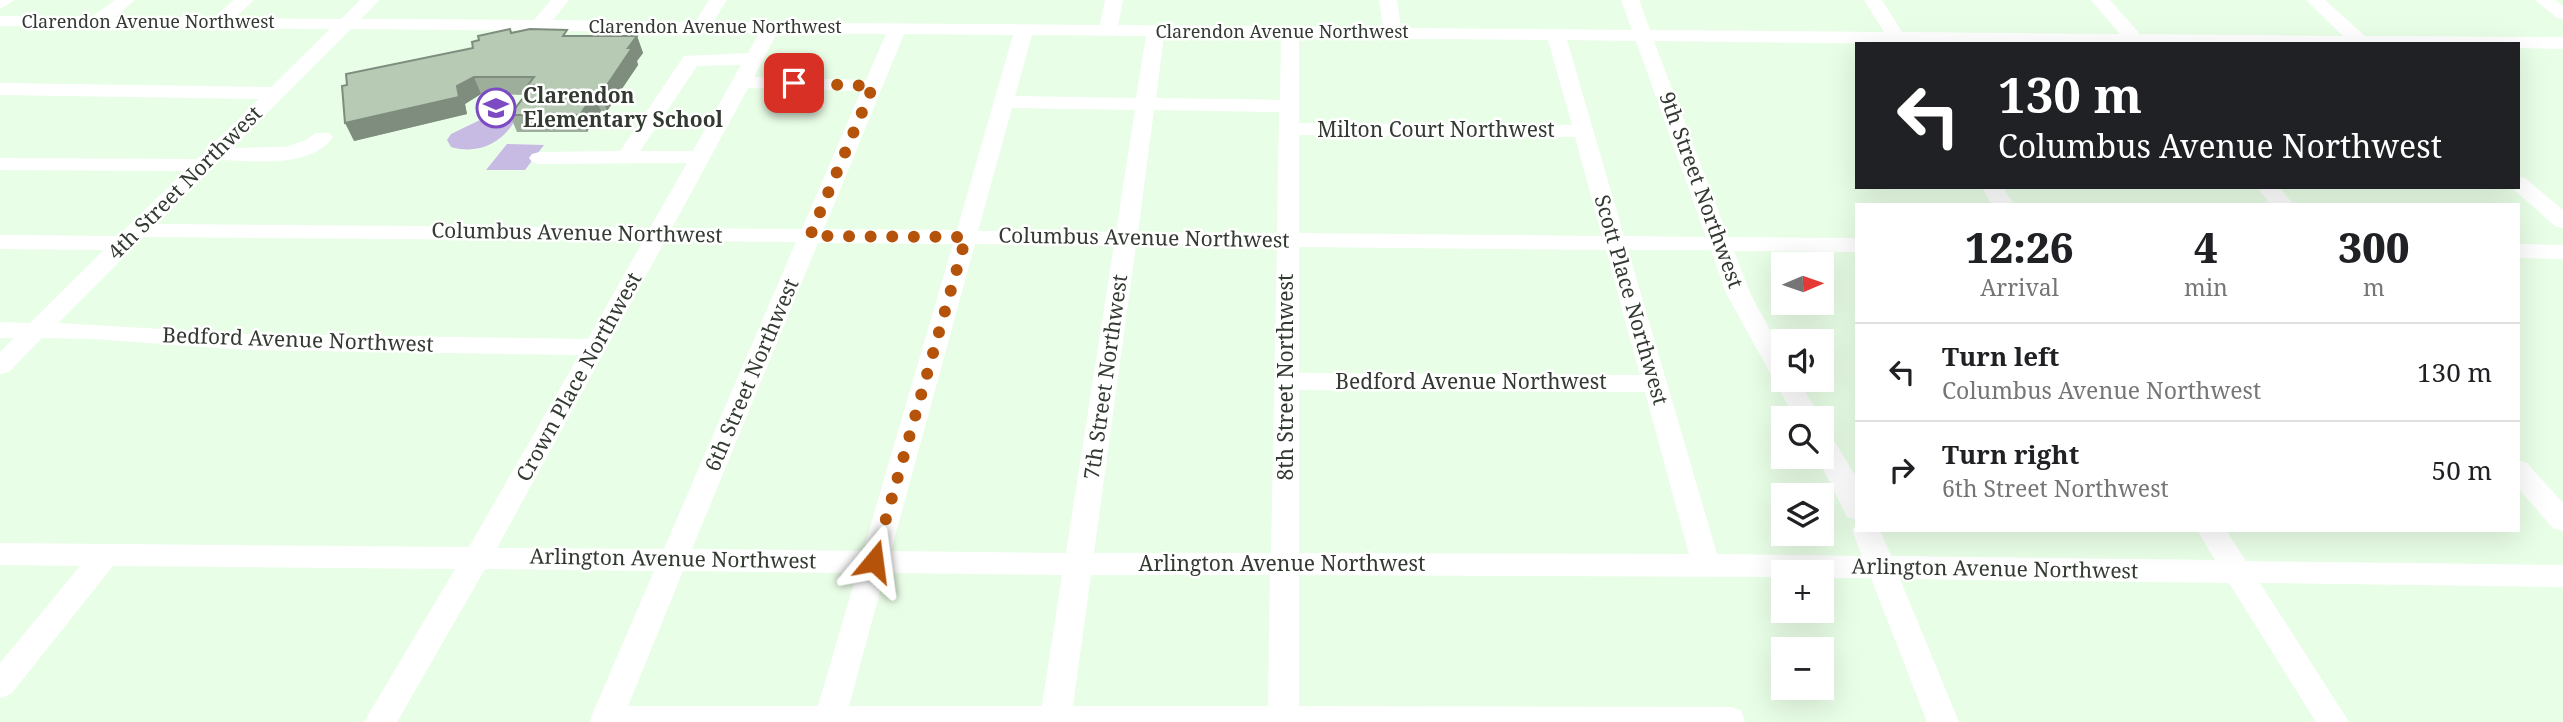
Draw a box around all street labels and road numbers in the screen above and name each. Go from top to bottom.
street label: Clarendon Avenue Northwest [21,9,275,33]
street label: Clarendon Avenue Northwest [588,14,842,38]
street label: Clarendon Avenue Northwest [1155,19,1409,43]
street label: 9th Street Northwest [1653,88,1750,292]
street label: 4th Street Northwest [101,99,267,265]
street label: Milton Court Northwest [1317,115,1555,143]
street label: Scott Place Northwest [1589,192,1675,408]
street label: Columbus Avenue Northwest [431,215,723,249]
street label: Columbus Avenue Northwest [998,220,1290,254]
street label: Crown Place Northwest [509,267,647,486]
street label: 7th Street Northwest [1077,272,1133,481]
street label: 6th Street Northwest [698,274,804,475]
street label: 8th Street Northwest [1271,274,1299,480]
street label: Bedford Avenue Northwest [162,320,434,358]
street label: Bedford Avenue Northwest [1335,367,1607,395]
street label: Arlington Avenue Northwest [529,541,817,575]
street label: Arlington Avenue Northwest [1139,549,1425,577]
street label: Arlington Avenue Northwest [1851,551,2139,585]

